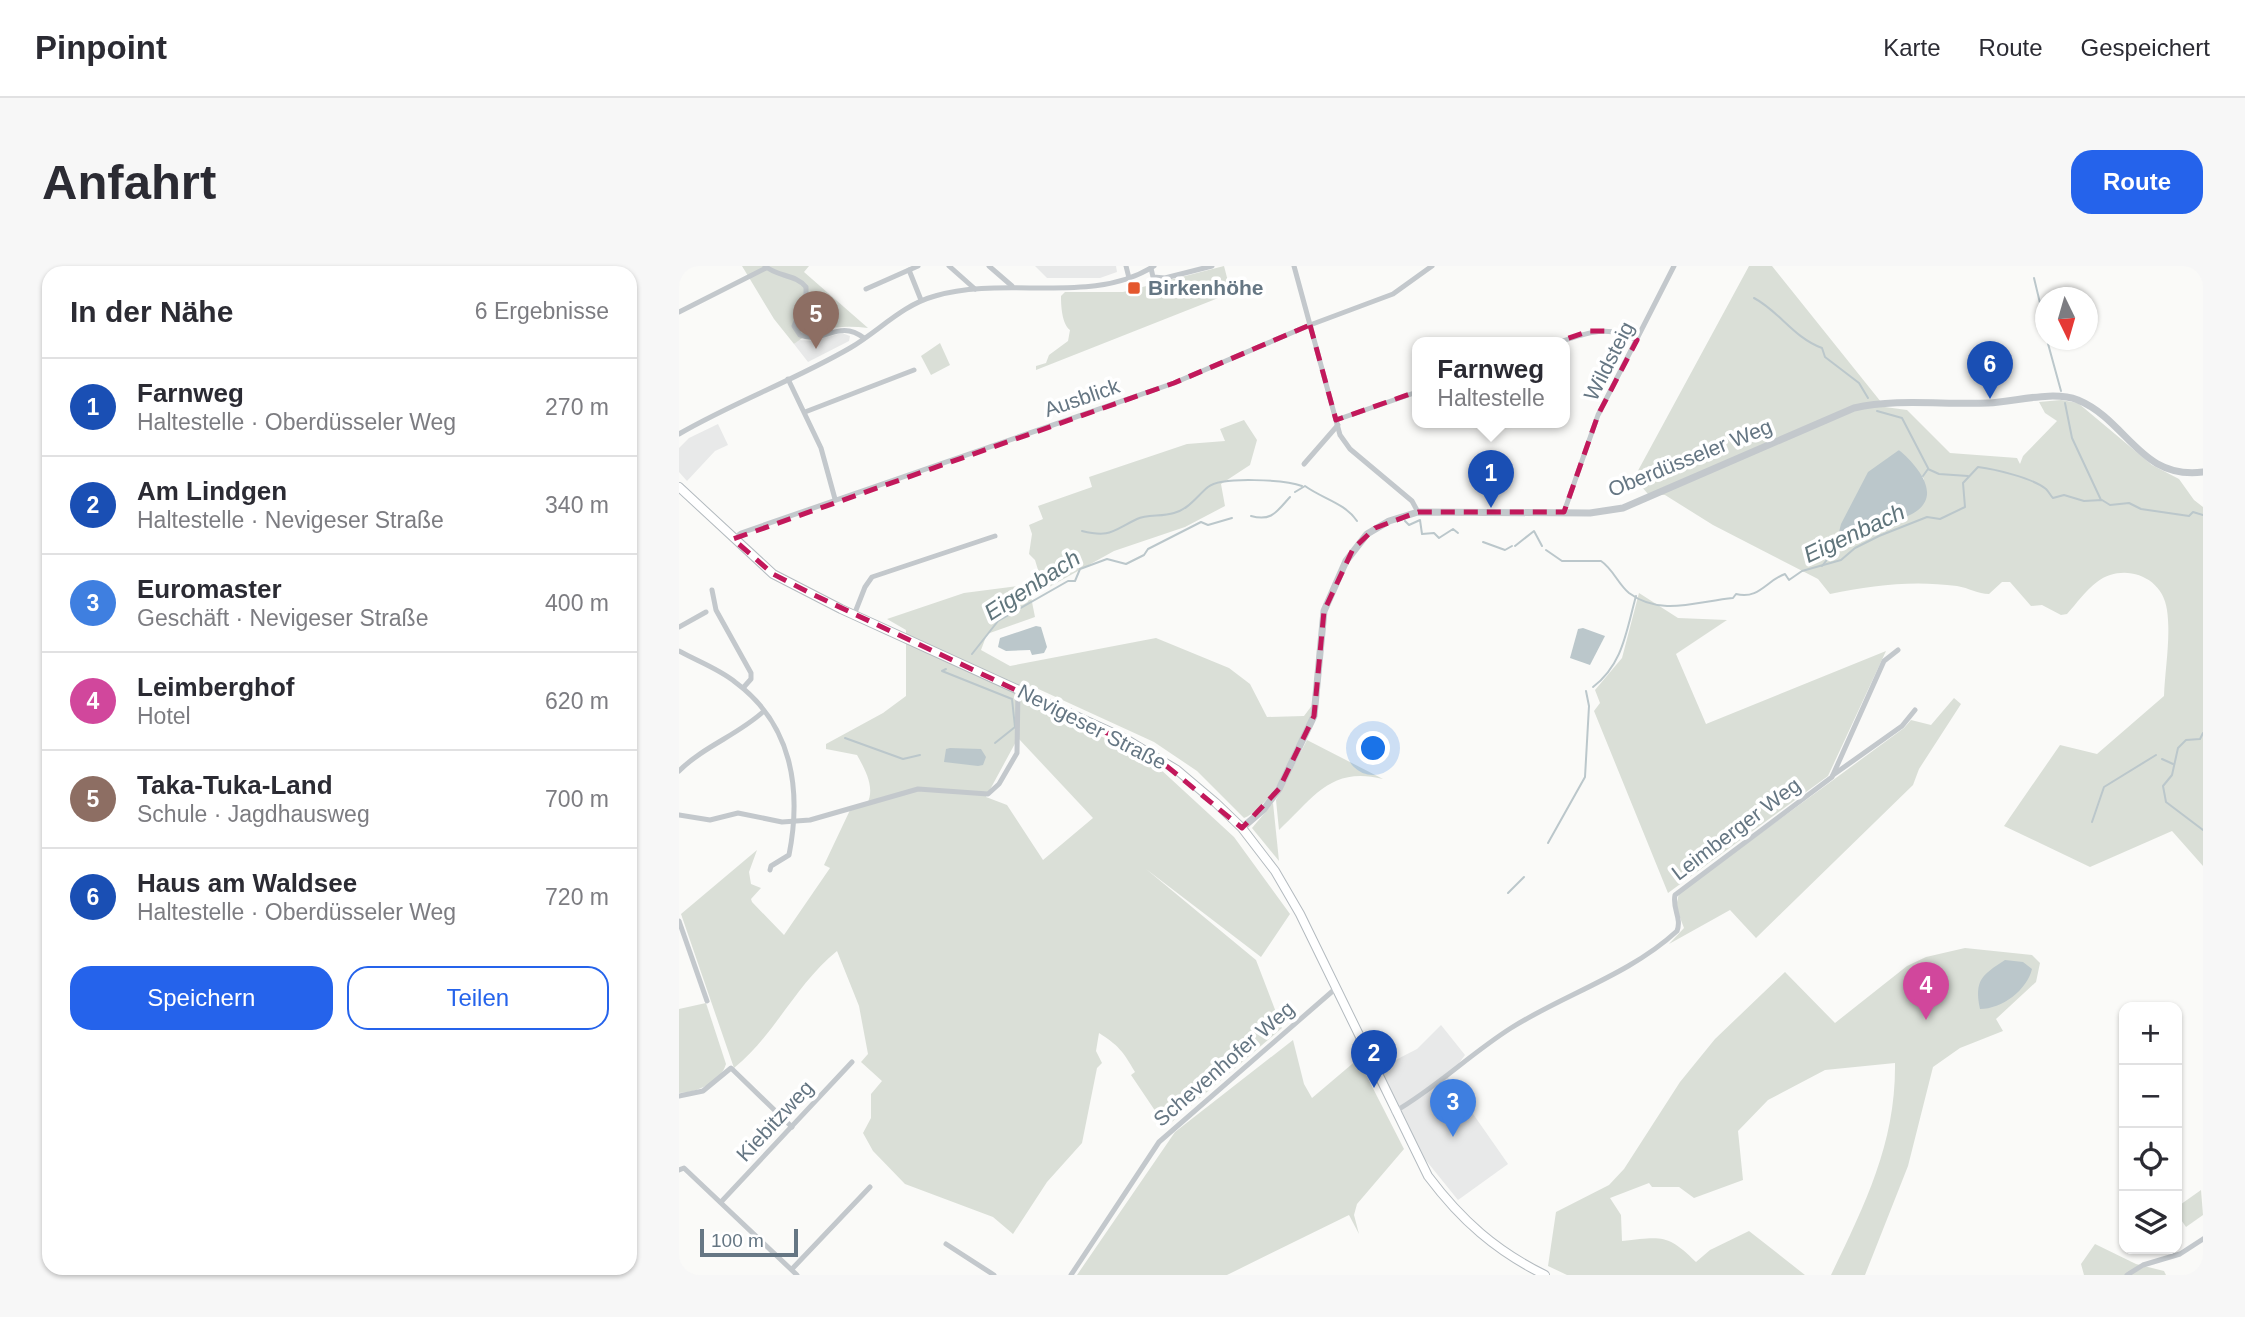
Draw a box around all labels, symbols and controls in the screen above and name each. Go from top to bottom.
text: Pinpoint [35,29,167,66]
text: Karte [1883,34,1941,61]
text: Route [1979,34,2043,61]
text: Gespeichert [2081,34,2210,61]
button: Route [2071,150,2203,214]
text: Anfahrt [42,155,216,209]
place label: Birkenhöhe [1148,276,1264,299]
marker: Birkenhöhe [1126,280,1142,296]
north arrow [2035,287,2098,350]
pin: 5 [793,291,839,349]
text: In der Nähe [70,295,233,328]
text: 6 Ergebnisse [475,298,609,324]
street label: Wildsteig [1579,318,1638,404]
popup [1412,337,1570,428]
pin: 6 [1967,341,2013,399]
text: Farnweg [1437,354,1544,384]
street label: Ausblick [1041,374,1123,421]
text: Farnweg [137,378,244,408]
text: Haltestelle [1437,385,1545,411]
text: 1 [87,394,99,420]
text: 270 m [545,394,609,420]
text: Haltestelle · Oberdüsseler Weg [137,409,456,435]
street label: Oberdüsseler Weg [1605,414,1775,501]
pin: 1 [1468,450,1514,508]
text: Am Lindgen [137,476,287,506]
text: 2 [87,492,99,518]
text: 340 m [545,492,609,518]
water label: Eigenbach [1799,498,1909,568]
text: Haltestelle · Nevigeser Straße [137,507,444,533]
water label: Eigenbach [979,544,1085,626]
text: Euromaster [137,574,282,604]
text: 3 [87,590,99,616]
text: 400 m [545,590,609,616]
text: Geschäft · Nevigeser Straße [137,605,428,631]
text: Leimberghof [137,672,294,702]
street label: Nevigeser Straße [1014,679,1170,774]
text: 4 [87,688,99,714]
text: 620 m [545,688,609,714]
text: Hotel [137,703,191,729]
your location [1356,731,1390,765]
text: Taka-Tuka-Land [137,770,333,800]
street label: Leimberger Weg [1667,773,1804,884]
text: 5 [87,786,99,812]
text: 700 m [545,786,609,812]
text: Schule · Jagdhausweg [137,801,370,827]
text: Haus am Waldsee [137,868,357,898]
text: 6 [87,884,99,910]
text: 720 m [545,884,609,910]
text: Haltestelle · Oberdüsseler Weg [137,899,456,925]
pin: 4 [1903,962,1949,1020]
button: Speichern [70,966,333,1030]
button: Teilen [347,966,609,1030]
street label: Schevenhofer Weg [1149,996,1298,1131]
map controls [2119,1002,2182,1254]
button: + [2119,1002,2182,1065]
pin: 2 [1351,1030,1397,1088]
button: − [2119,1065,2182,1128]
street label: Kiebitzweg [732,1076,818,1166]
pin: 3 [1430,1079,1476,1137]
button: locate [2119,1128,2182,1191]
button: layers [2119,1191,2182,1254]
scale bar [700,1226,798,1258]
text: 100 m [711,1230,764,1251]

